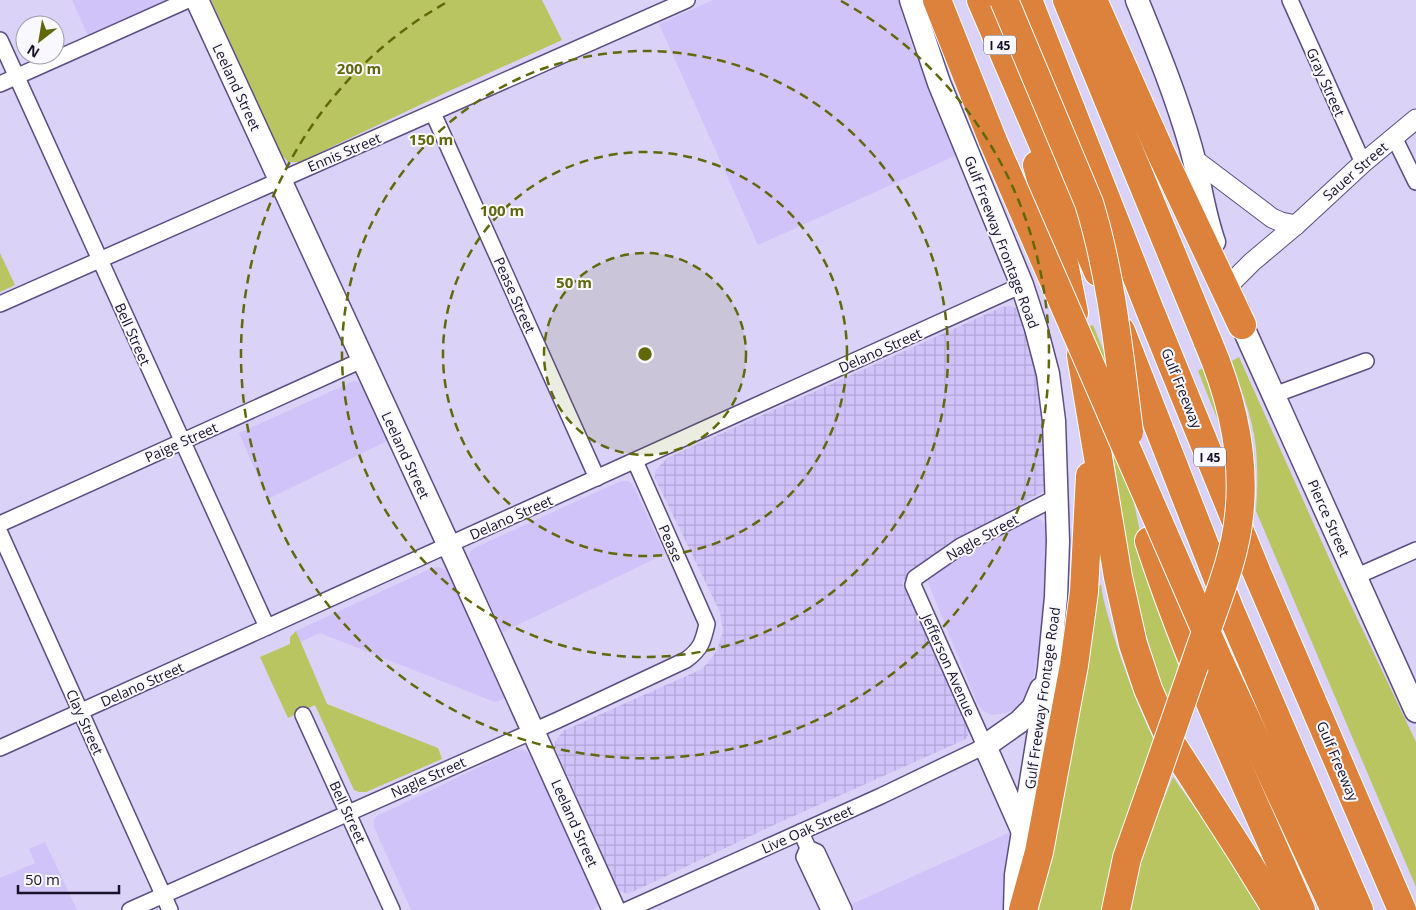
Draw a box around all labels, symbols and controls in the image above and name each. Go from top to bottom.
north arrow [15,15,65,65]
road number: I 45 [984,36,1016,54]
text: N [23,40,43,63]
street label: Leeland Street [208,40,266,134]
street label: Gray Street [1302,45,1350,119]
text: 200 m [337,58,381,78]
street label: Ennis Street [304,128,384,176]
text: 150 m [409,129,453,149]
street label: Sauer Street [1318,137,1392,205]
street label: Gulf Freeway Frontage Road [960,153,1044,331]
text: 100 m [480,200,524,220]
street label: Pease Street [490,254,540,336]
text: 50 m [556,272,592,292]
street label: Bell Street [111,300,155,368]
street label: Delano Street [835,323,925,377]
centre of rings [636,345,654,363]
street label: Gulf Freeway [1157,345,1207,432]
street label: Leeland Street [377,408,435,502]
street label: Paige Street [142,417,220,467]
road number: I 45 [1194,448,1226,467]
street label: Pierce Street [1303,476,1355,560]
street label: Delano Street [466,490,556,544]
street label: Nagle Street [942,509,1022,565]
street label: Pease [654,522,688,565]
street label: Gulf Freeway Frontage Road [1020,606,1064,790]
street label: Jefferson Avenue [917,609,980,720]
street label: Delano Street [97,657,187,711]
street label: Clay Street [62,686,108,758]
street label: Gulf Freeway [1313,718,1364,805]
street label: Nagle Street [388,752,468,802]
street label: Leeland Street [547,776,603,870]
street label: Bell Street [325,778,371,846]
street label: Live Oak Street [758,800,856,858]
scale bar [18,862,119,894]
text: 50 m [25,869,60,889]

